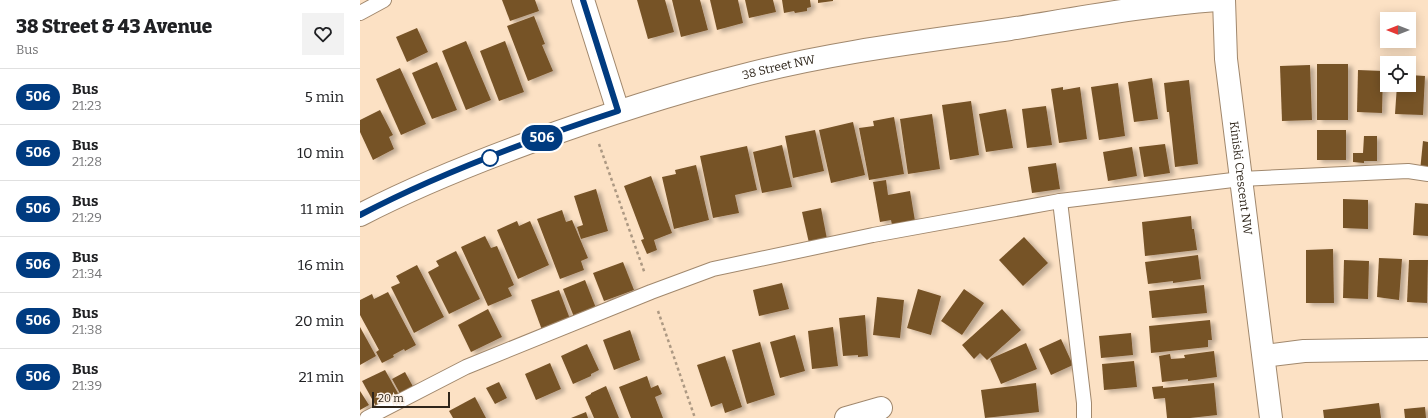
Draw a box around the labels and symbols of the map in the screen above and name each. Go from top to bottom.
north arrow [1380,12,1416,48]
street label: 38 Street NW [741,52,817,82]
street label: Kiniski Crescent NW [1227,120,1255,236]
line badge: 506 [519,125,565,151]
unlabelled marker [481,149,499,167]
scale bar [372,390,450,409]

